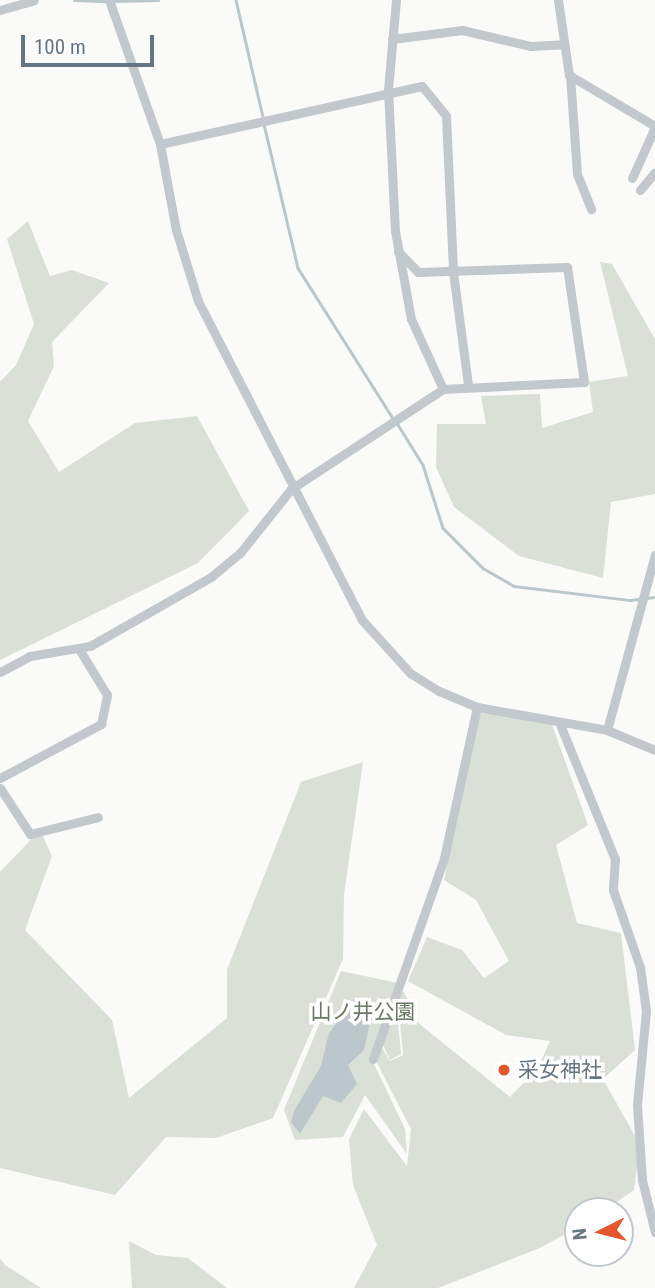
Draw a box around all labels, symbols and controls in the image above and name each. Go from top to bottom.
scale bar [24,21,158,65]
text: 100 m [34,35,86,59]
park label: 山ノ井公園 [311,999,415,1025]
place label: 采女神社 [518,1057,602,1083]
marker: 采女神社 [496,1062,512,1078]
north arrow [564,1197,634,1267]
text: N [568,1227,592,1241]

